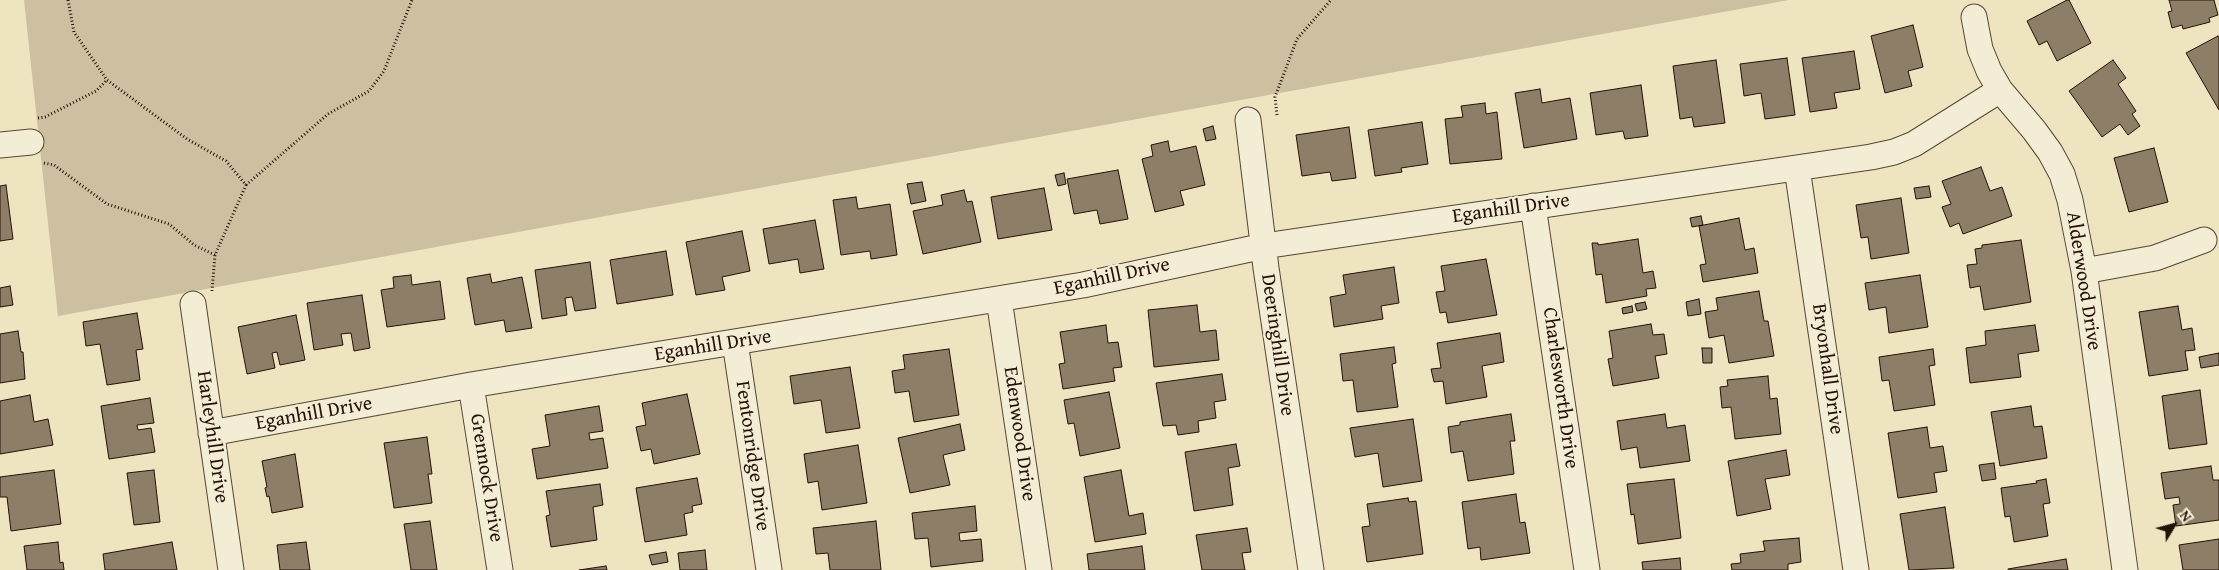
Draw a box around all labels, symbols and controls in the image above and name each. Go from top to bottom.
street label: Eganhill Drive [1451,189,1571,229]
street label: Alderwood Drive [2060,210,2106,352]
street label: Eganhill Drive [1052,253,1172,301]
street label: Deeringhill Drive [1255,272,1299,418]
street label: Bryonhall Drive [1806,302,1848,436]
street label: Charlesworth Drive [1537,306,1583,470]
street label: Eganhill Drive [653,325,773,367]
street label: Edenwood Drive [998,365,1040,503]
street label: Harleyhill Drive [191,369,233,505]
street label: Fentonridge Drive [730,379,774,533]
street label: Eganhill Drive [254,392,374,436]
street label: Grennock Drive [464,412,508,544]
north arrow [2149,500,2199,550]
text: N [2175,506,2197,526]

